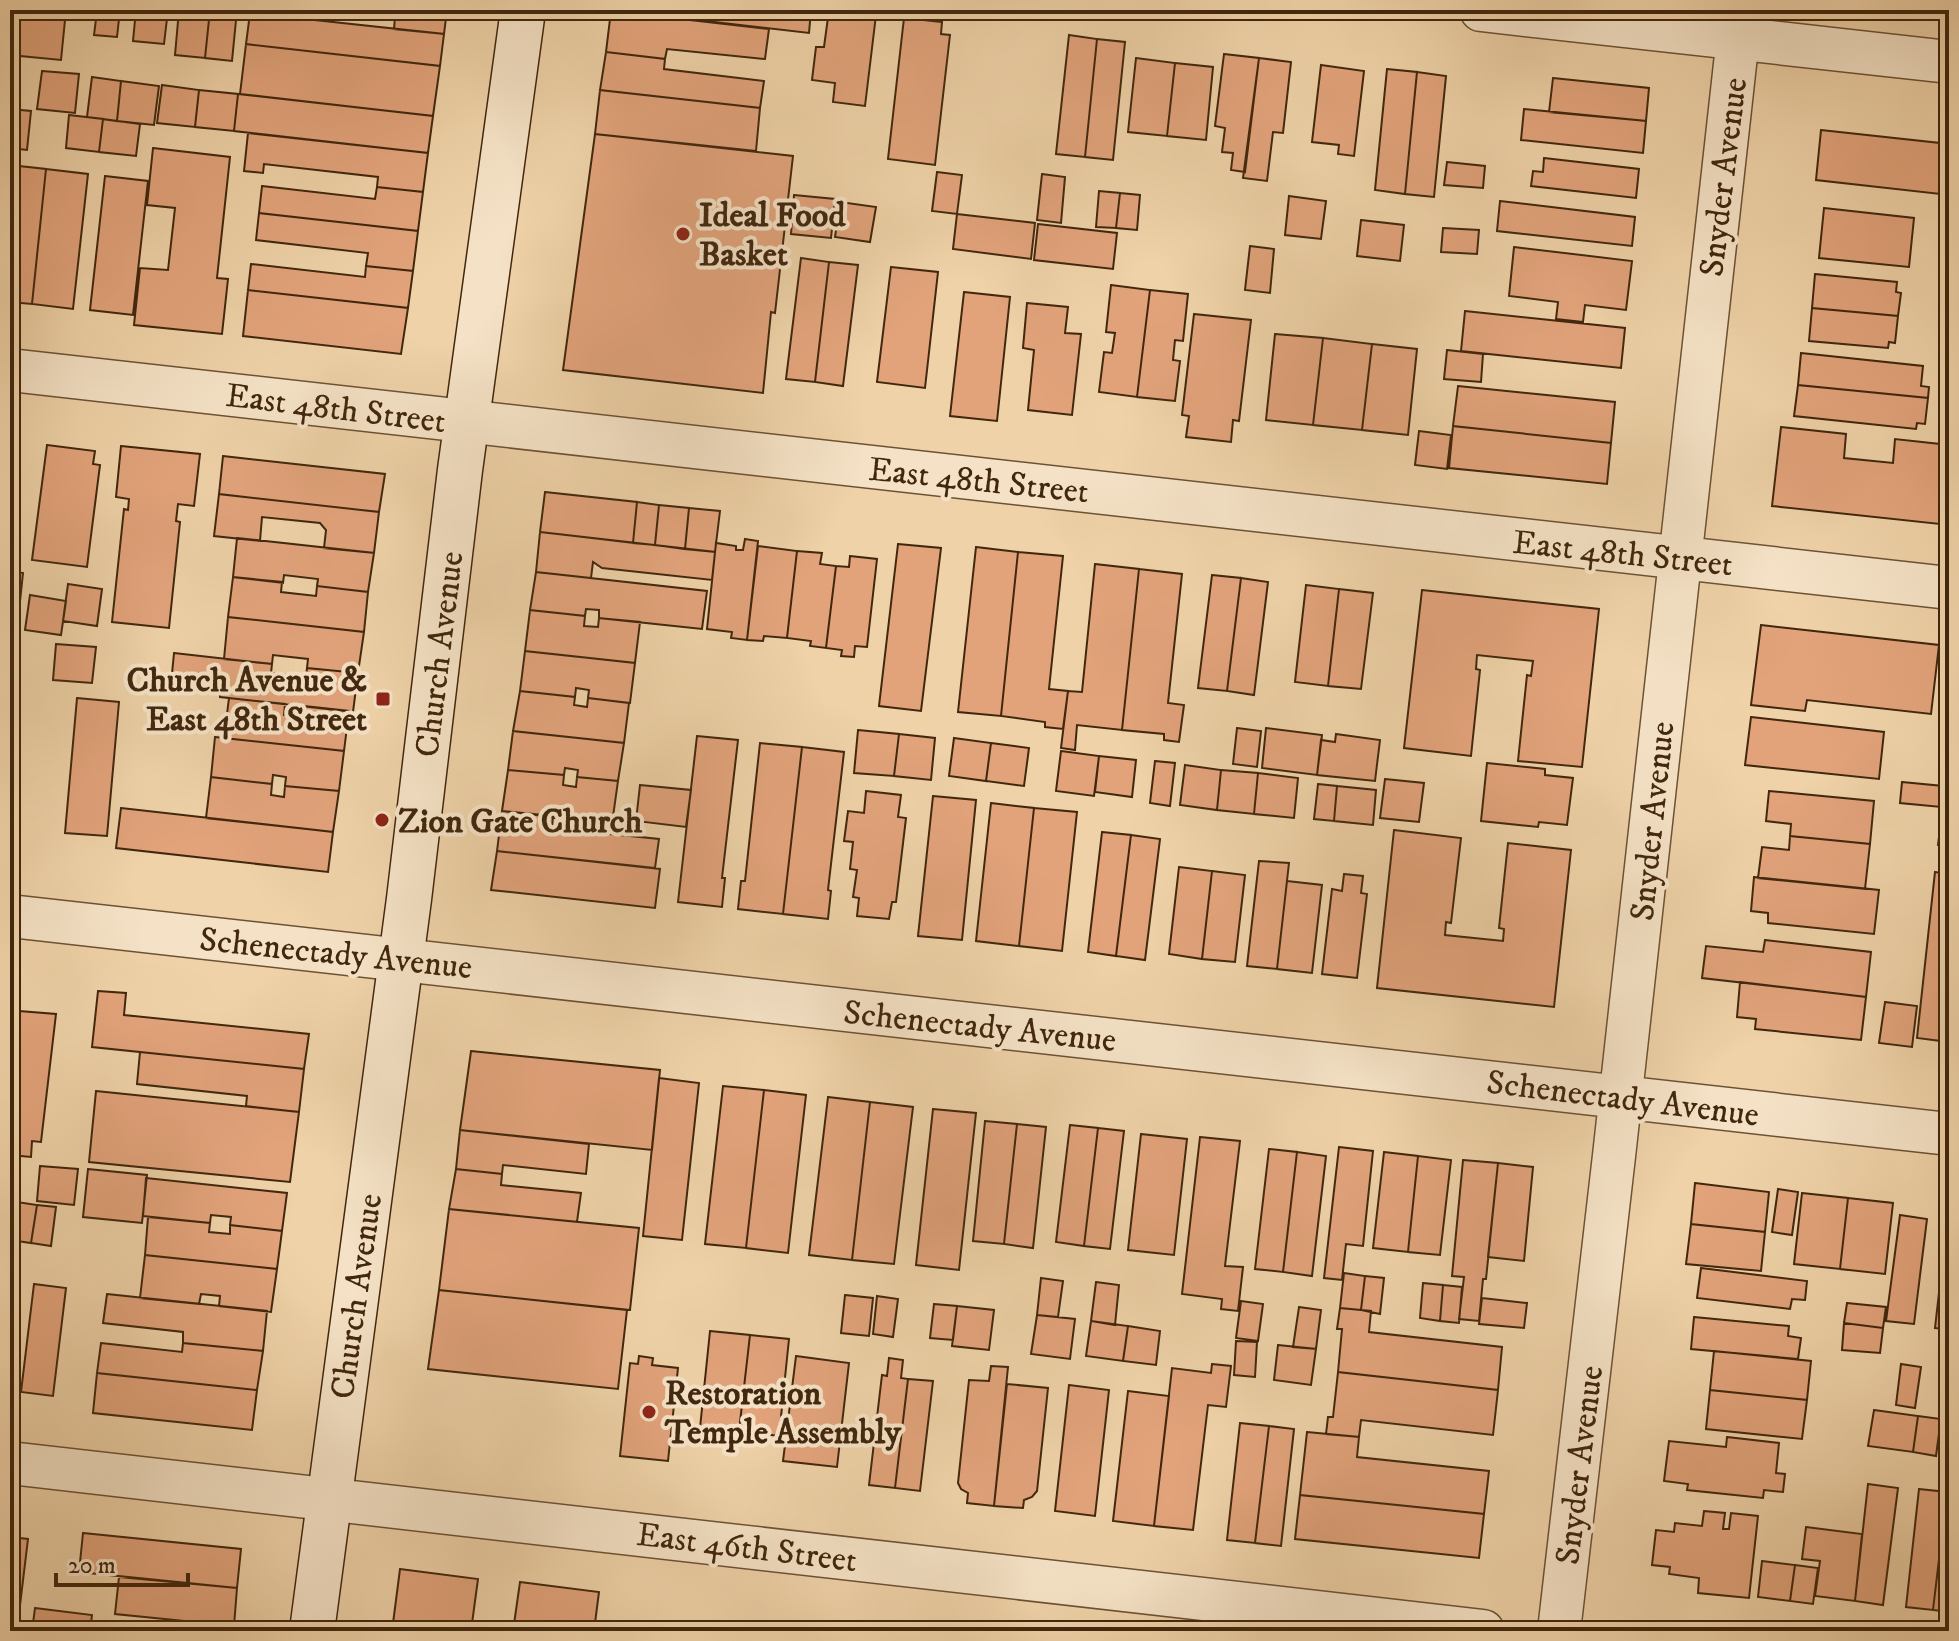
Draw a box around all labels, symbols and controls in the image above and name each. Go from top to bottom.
street label: Snyder Avenue [1691,75,1757,279]
place label: Ideal Food Basket [699,195,846,276]
marker: Ideal Food Basket [674,225,692,243]
street label: East 48th Street [223,375,448,443]
street label: East 48th Street [867,449,1091,513]
street label: East 48th Street [1511,522,1735,586]
street label: Church Avenue [407,549,473,760]
place label: Church Avenue & East 48th Street [127,660,367,741]
marker: Church Avenue & East 48th Street [374,690,392,708]
street label: Snyder Avenue [1622,719,1684,923]
place label: Zion Gate Church [398,801,643,843]
marker: Zion Gate Church [373,811,391,829]
street label: Schenectady Avenue [197,919,474,989]
street label: Schenectady Avenue [841,992,1118,1062]
street label: Schenectady Avenue [1484,1061,1761,1137]
street label: Church Avenue [322,1191,392,1402]
street label: Snyder Avenue [1547,1363,1613,1567]
place label: Restoration Temple Assembly [664,1373,902,1454]
marker: Restoration Temple Assembly [640,1403,658,1421]
street label: East 46th Street [634,1514,859,1582]
scale bar [56,1537,188,1587]
text: 20 m [68,1551,116,1581]

